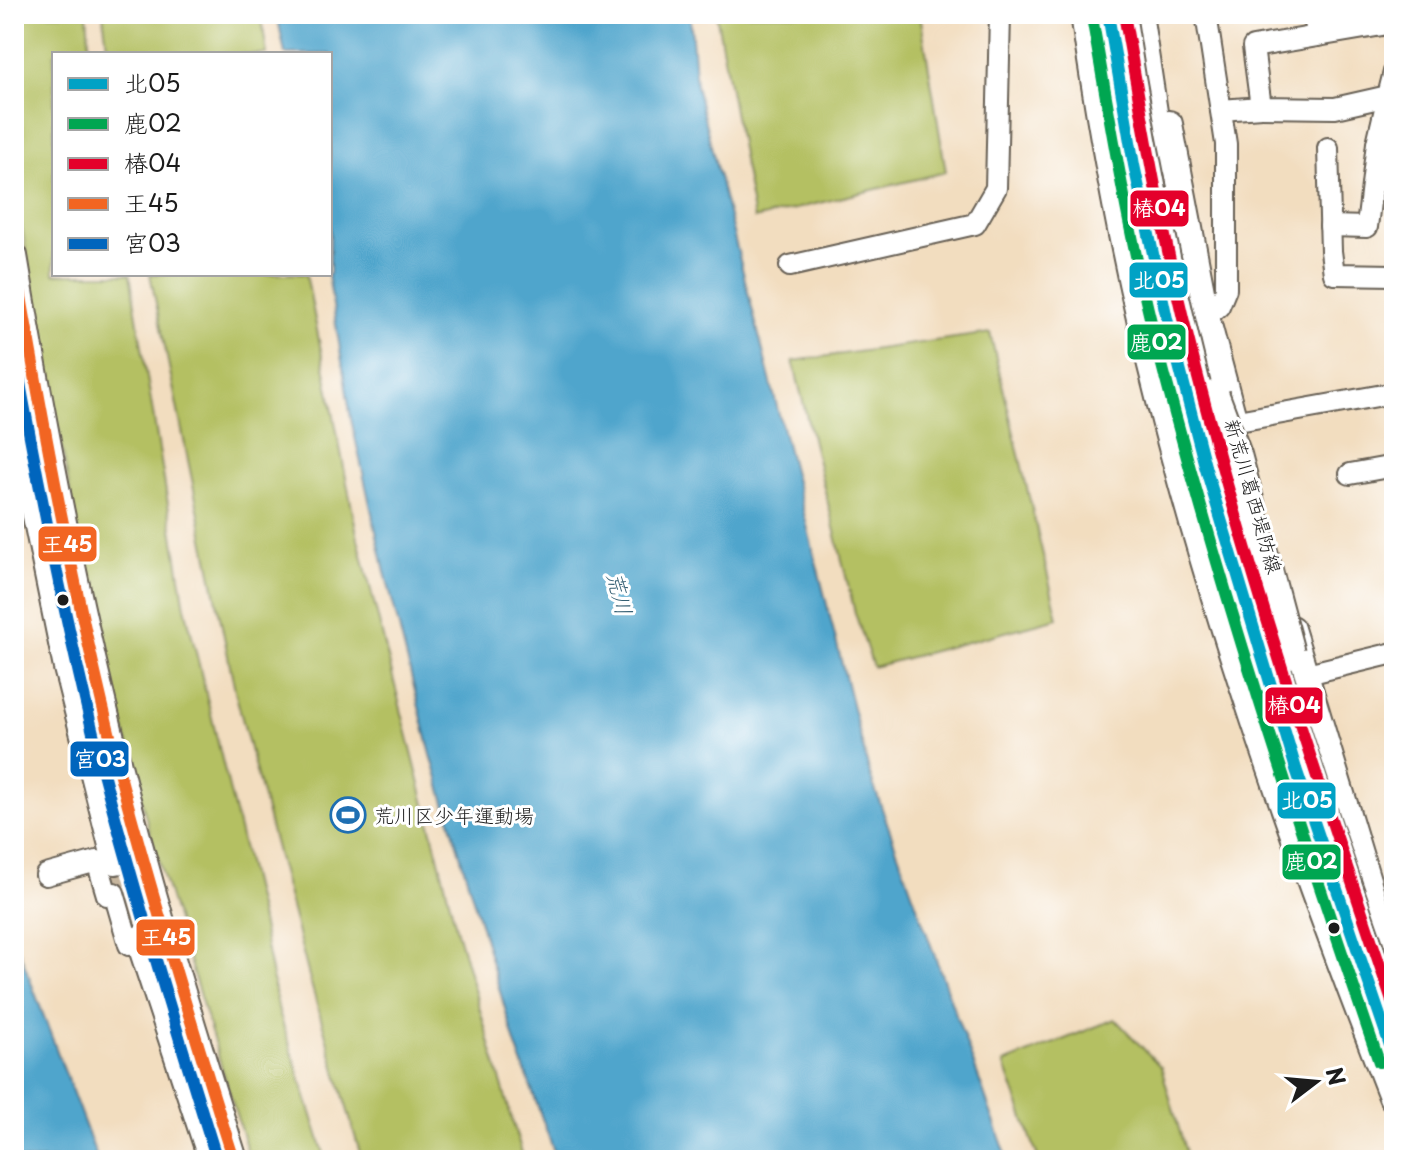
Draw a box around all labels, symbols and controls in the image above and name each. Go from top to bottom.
legend [52,52,332,276]
text: 北05 [124,64,181,100]
text: 鹿02 [124,104,182,140]
text: 椿04 [124,144,181,180]
text: 王45 [124,184,179,220]
line badge: 椿04 [1129,189,1190,228]
text: 椿04 [1132,190,1186,223]
text: 宮03 [124,224,181,260]
line badge: 北05 [1128,261,1189,299]
text: 北05 [1133,262,1185,295]
line badge: 鹿02 [1126,323,1187,361]
text: 鹿02 [1129,324,1183,357]
street label: 新荒川葛西堤防線 [1218,415,1290,577]
line badge: 王45 [37,525,98,563]
text: 王45 [42,526,92,559]
water label: 荒川 [600,568,642,618]
unlabelled marker [55,592,71,608]
line badge: 椿04 [1264,686,1324,725]
text: 椿04 [1267,687,1321,720]
line badge: 宮03 [69,740,130,778]
text: 宮03 [74,741,126,774]
line badge: 北05 [1276,781,1337,820]
text: 北05 [1281,782,1333,815]
sports icon: 荒川区少年運動場 [329,796,367,834]
place label: 荒川区少年運動場 [374,800,534,830]
line badge: 鹿02 [1281,843,1342,881]
text: 鹿02 [1284,843,1338,876]
line badge: 王45 [135,918,196,957]
text: 王45 [141,919,191,952]
unlabelled marker [1326,920,1342,936]
north arrow [1276,1042,1356,1122]
text: N [1318,1063,1355,1089]

